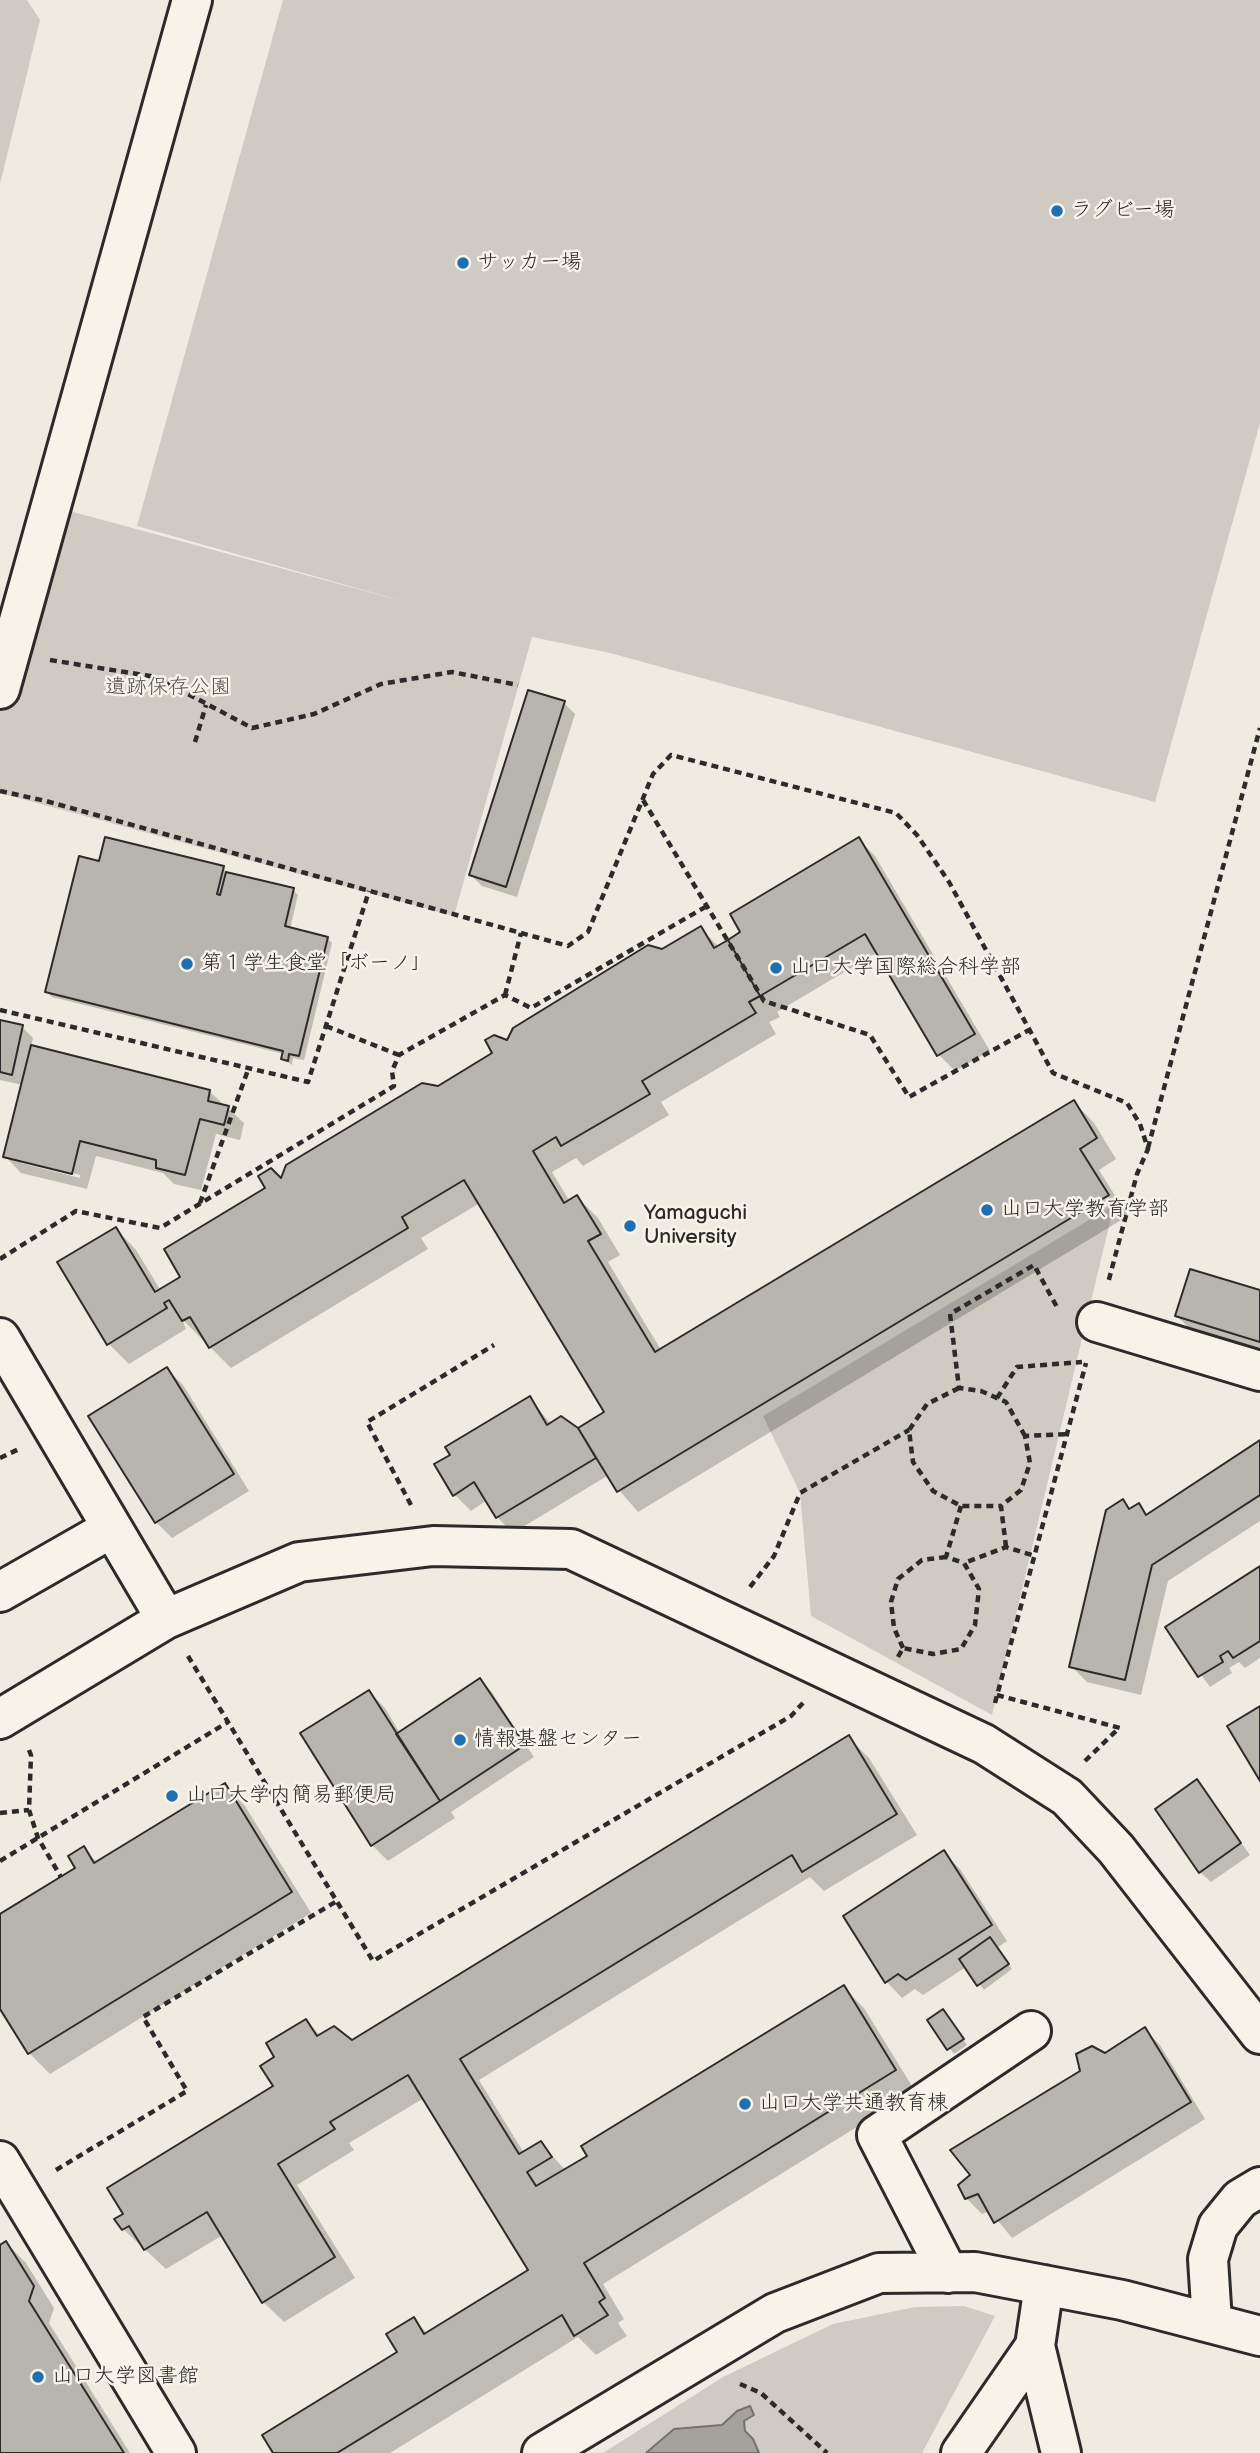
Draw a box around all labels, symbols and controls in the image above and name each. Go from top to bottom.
place label: ラグビー場 [1071,198,1175,224]
marker: ラグビー場 [1049,203,1065,219]
place label: サッカー場 [477,250,582,276]
marker: サッカー場 [455,255,471,271]
park label: 遺跡保存公園 [105,675,231,701]
place label: 第１学生食堂「ボーノ」 [201,951,432,977]
place label: 山口大学国際総合科学部 [790,955,1021,981]
marker: 第１学生食堂「ボーノ」 [179,956,195,972]
marker: 山口大学国際総合科学部 [768,960,784,976]
place label: 山口大学教育学部 [1001,1197,1169,1223]
place label: Yamaguchi University [644,1201,747,1251]
marker: 山口大学教育学部 [979,1202,995,1218]
marker: Yamaguchi University [622,1218,638,1234]
place label: 情報基盤センター [474,1727,642,1753]
marker: 情報基盤センター [452,1732,468,1748]
place label: 山口大学内簡易郵便局 [186,1783,396,1809]
marker: 山口大学内簡易郵便局 [164,1788,180,1804]
place label: 山口大学共通教育棟 [759,2091,948,2117]
marker: 山口大学共通教育棟 [737,2096,753,2112]
place label: 山口大学図書館 [52,2364,199,2390]
marker: 山口大学図書館 [30,2369,46,2385]

